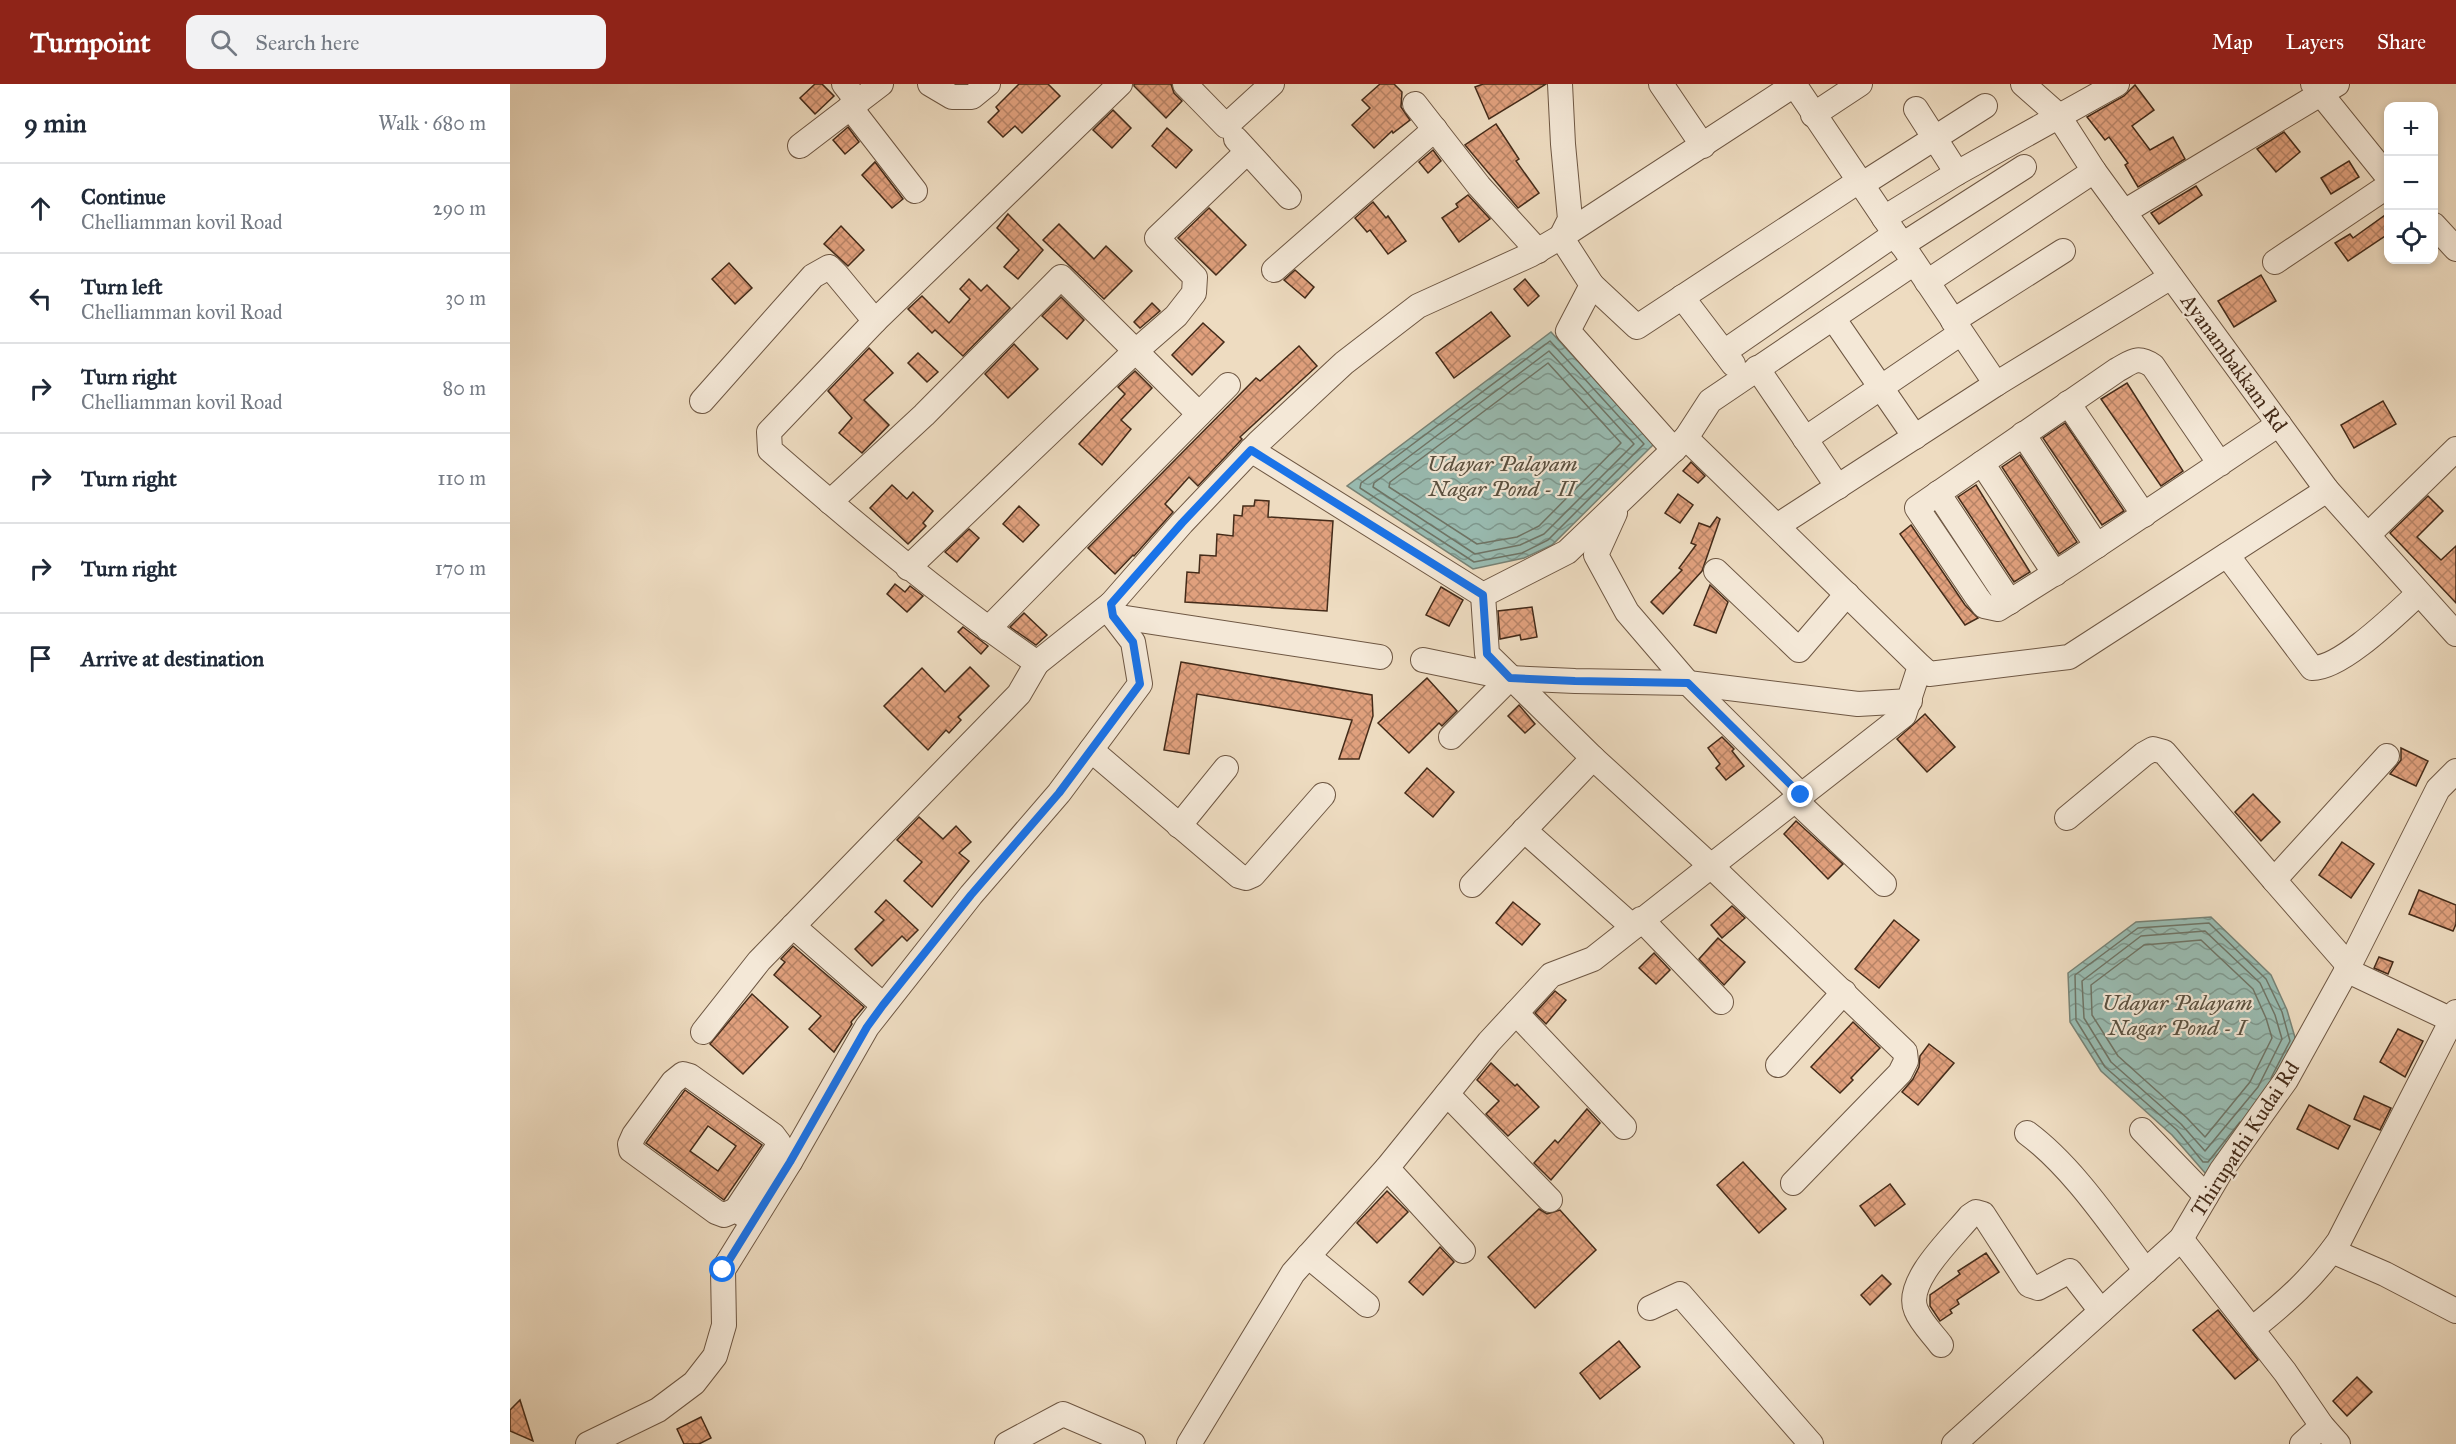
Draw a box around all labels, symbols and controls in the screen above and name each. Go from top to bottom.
search box [186,15,606,69]
text: Turnpoint [30,25,150,60]
icon: search [207,26,240,59]
text: Search here [255,29,359,56]
text: Map [2212,29,2253,55]
text: Layers [2286,29,2344,55]
text: Share [2377,29,2426,55]
map controls [2384,102,2438,264]
button: + [2384,102,2438,156]
text: 9 min [24,107,87,139]
text: Walk · 680 m [378,111,486,135]
button: − [2384,156,2438,210]
text: Continue [81,183,166,210]
icon: ahead [24,192,57,225]
text: 290 m [433,196,486,220]
text: Chelliamman kovil Road [81,210,283,234]
button: locate [2384,210,2438,264]
text: Turn left [81,273,163,300]
icon: left [24,282,57,315]
text: 30 m [445,286,486,310]
street label: Ayanambakkam Rd [2175,288,2293,438]
text: Chelliamman kovil Road [81,300,283,324]
text: Turn right [81,363,177,390]
icon: right [24,372,57,405]
text: 80 m [443,376,486,400]
text: Chelliamman kovil Road [81,390,283,414]
water label: Udayar Palayam Nagar Pond - II [1427,450,1578,502]
icon: right [24,462,57,495]
text: Turn right [81,465,177,492]
text: 110 m [438,466,486,490]
icon: right [24,552,57,585]
text: Turn right [81,555,177,582]
text: 170 m [435,556,486,580]
icon: arrive [24,642,57,675]
text: Arrive at destination [81,645,264,672]
route end [1787,781,1813,807]
water label: Udayar Palayam Nagar Pond - I [2102,989,2253,1041]
street label: Thirupathi Kudai Rd [2185,1056,2305,1222]
route start [709,1256,735,1282]

